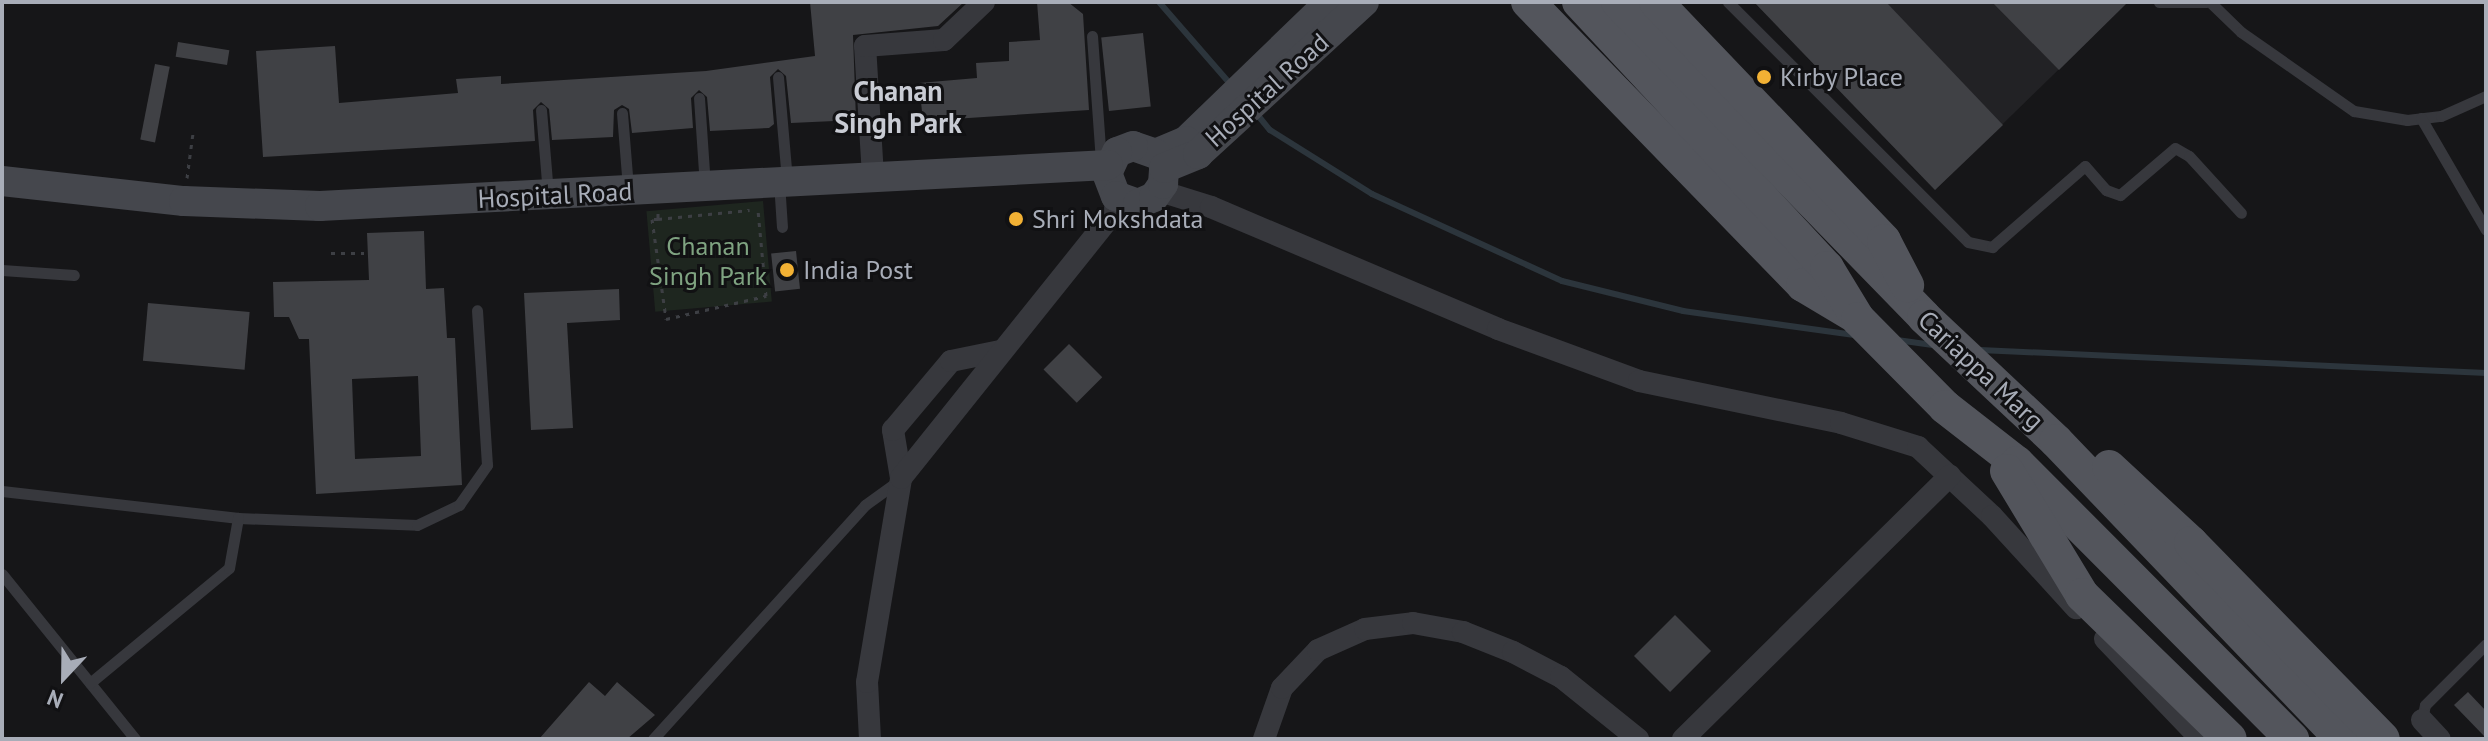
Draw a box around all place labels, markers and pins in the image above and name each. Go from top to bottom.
place label: Kirby Place [1780,61,1904,93]
marker: Kirby Place [1755,68,1773,86]
place label: Shri Mokshdata [1032,203,1203,235]
marker: Shri Mokshdata [1007,210,1025,228]
place label: India Post [803,254,913,286]
marker: India Post [778,261,796,279]

